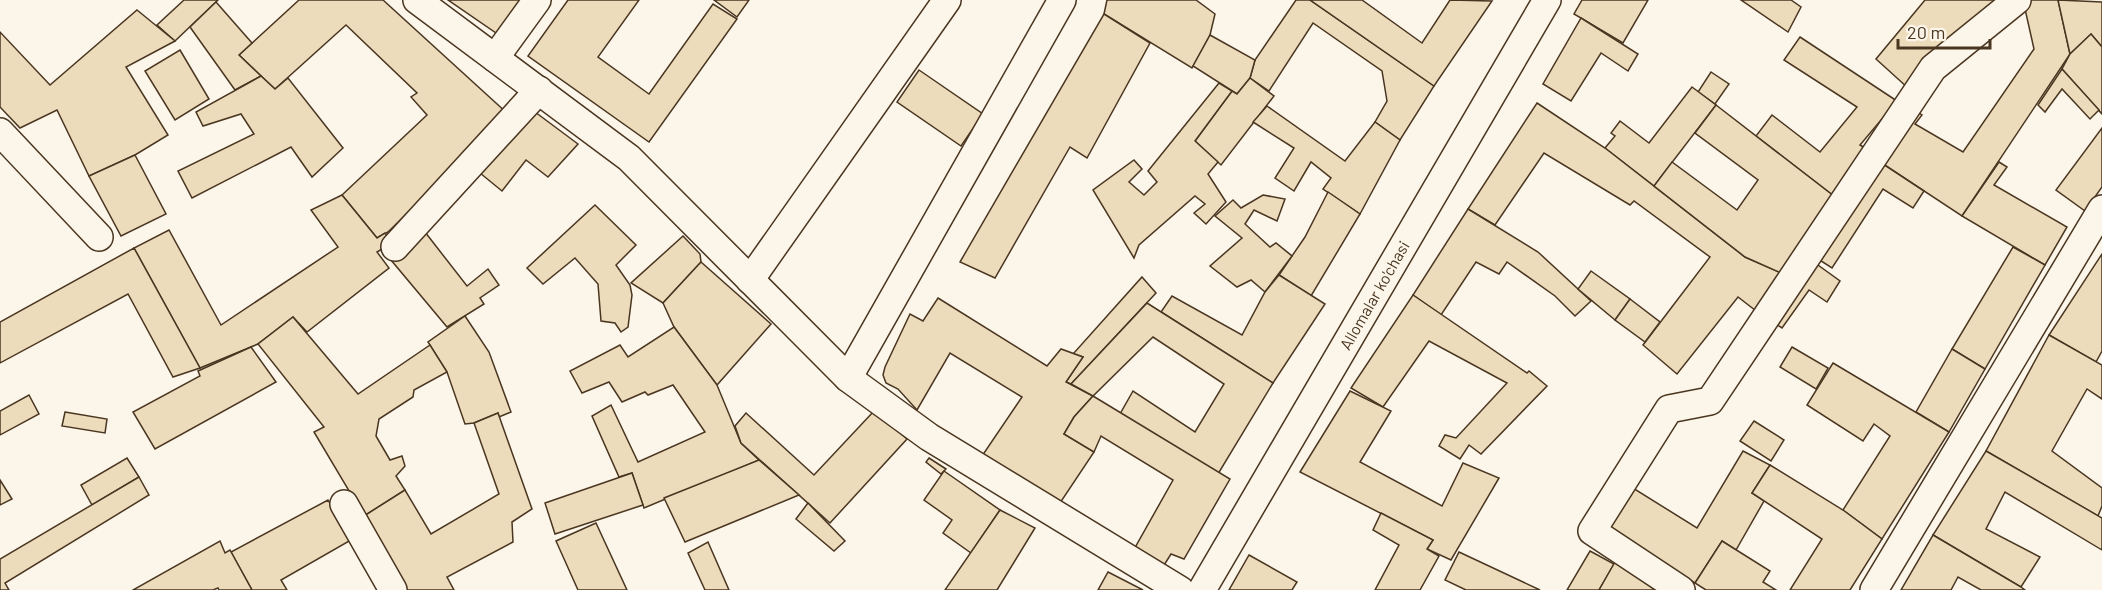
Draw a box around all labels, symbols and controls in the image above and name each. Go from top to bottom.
scale bar [1898,12,1990,50]
text: 20 m [1907,21,1945,43]
street label: Allomalar ko'chasi [1335,237,1413,353]

